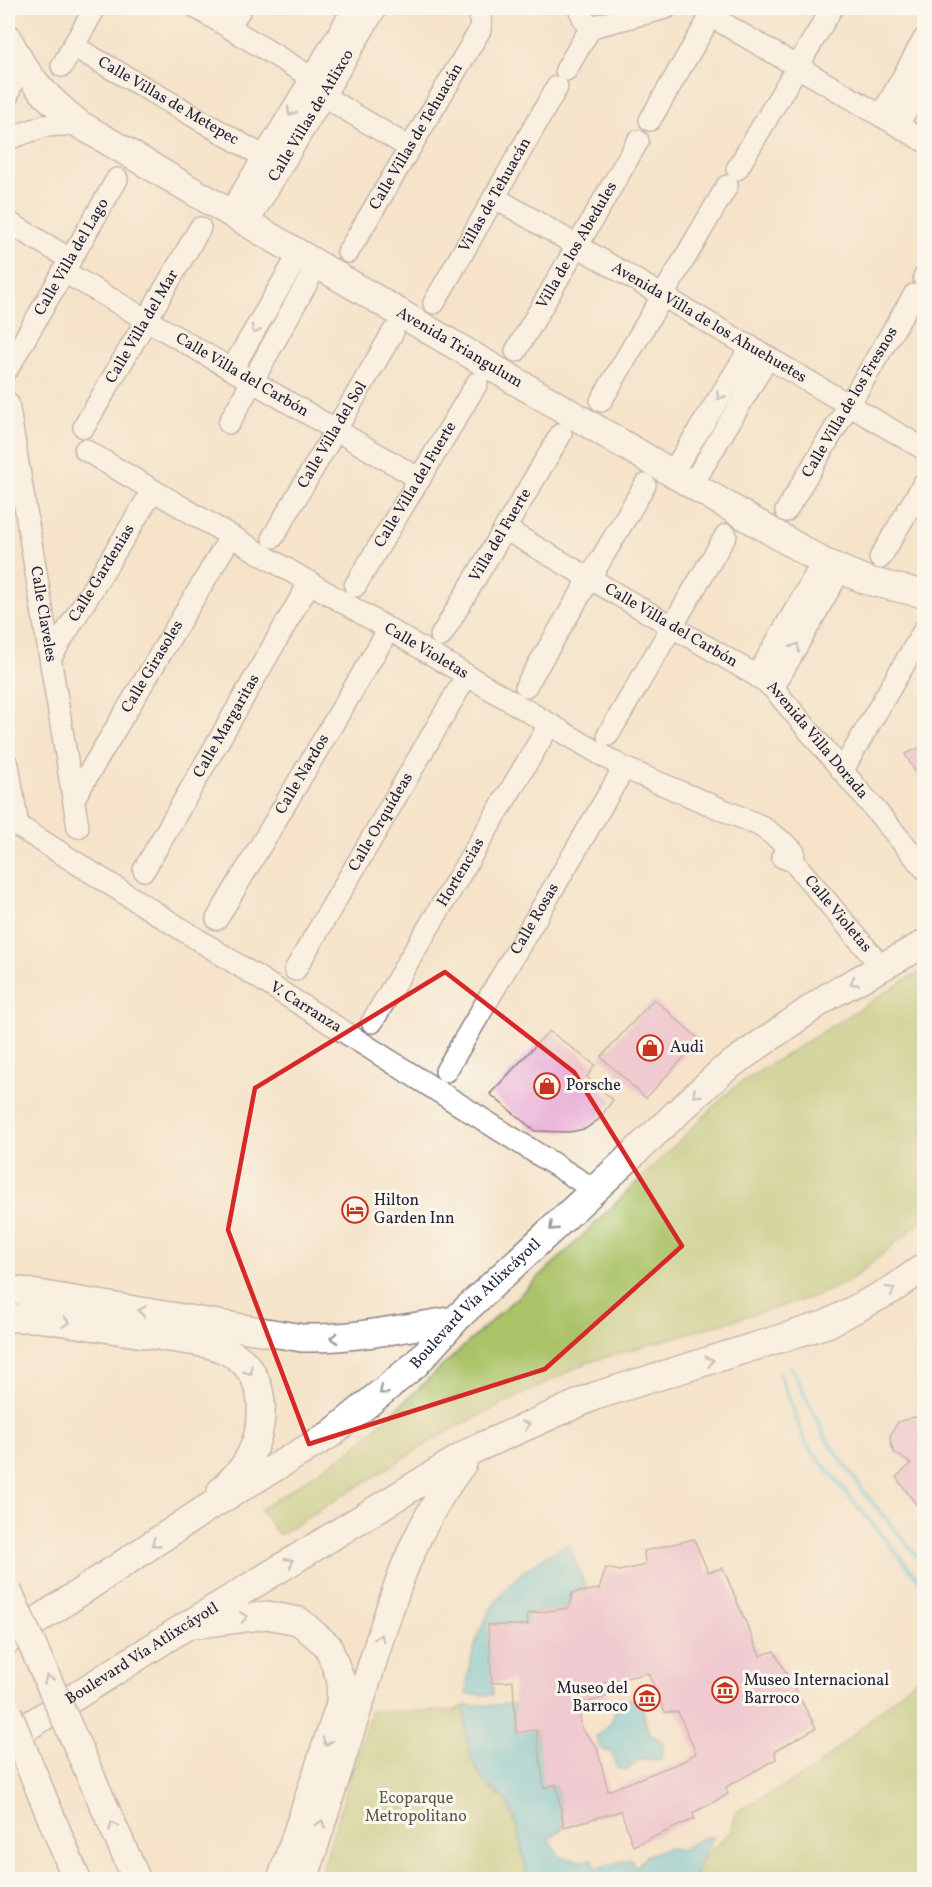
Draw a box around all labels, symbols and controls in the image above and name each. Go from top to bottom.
street label: Calle Villas de Atlixco [264,45,360,186]
street label: Calle Villas de Metepec [93,52,243,151]
street label: Calle Villas de Tehuacán [364,59,469,214]
one-way arrow [286,106,298,116]
street label: Villas de Tehuacán [454,134,537,257]
street label: Villa de los Abedules [532,178,623,313]
street label: Calle Villa del Lago [29,194,115,320]
street label: Avenida Villa de los Ahuehuetes [607,257,811,389]
street label: Calle Villa del Mar [101,266,184,388]
street label: Avenida Triangulum [392,302,527,394]
street label: Calle Villa de los Fresnos [797,323,904,482]
one-way arrow [250,324,262,334]
street label: Calle Villa del Carbón [171,328,313,423]
street label: Calle Villa del Sol [293,377,373,493]
one-way arrow [716,390,727,401]
street label: Calle Villa del Fuerte [369,418,462,552]
street label: Villa del Fuerte [464,485,537,586]
street label: Calle Gardenias [64,520,140,626]
street label: Calle Claveles [24,565,62,664]
street label: Calle Villa del Carbón [600,578,741,673]
street label: Calle Girasoles [116,616,189,717]
street label: Calle Violetas [380,618,472,685]
one-way arrow [789,643,800,653]
street label: Calle Margaritas [188,670,266,782]
street label: Avenida Villa Dorada [762,676,873,804]
street label: Calle Nardos [270,730,335,819]
street label: Calle Orquídeas [344,769,419,876]
street label: Hortencias [432,834,490,911]
street label: Calle Violetas [799,871,876,958]
street label: Calle Rosas [505,879,565,959]
one-way arrow [850,974,861,986]
street label: V. Carranza [265,976,346,1039]
shop icon: Audi [635,1033,665,1063]
place label: Audi [670,1037,704,1059]
shop icon: Porsche [532,1071,562,1101]
place label: Porsche [566,1075,621,1097]
one-way arrow [692,1087,703,1098]
place label: Hilton Garden Inn [374,1190,455,1230]
hotel icon: Hilton Garden Inn [340,1195,370,1225]
one-way arrow [549,1220,560,1231]
street label: Boulevard Vía Atlixcáyotl [405,1234,546,1374]
one-way arrow [885,1286,895,1297]
one-way arrow [137,1305,147,1318]
one-way arrow [61,1316,70,1328]
one-way arrow [330,1331,339,1344]
one-way arrow [704,1356,715,1368]
one-way arrow [242,1364,253,1375]
one-way arrow [379,1384,390,1395]
one-way arrow [520,1421,531,1433]
one-way arrow [150,1535,161,1546]
one-way arrow [284,1558,294,1570]
street label: Boulevard Vía Atlixcáyotl [62,1597,223,1711]
one-way arrow [239,1611,249,1624]
one-way arrow [373,1633,385,1644]
place label: Museo Internacional Barroco [744,1670,889,1710]
one-way arrow [43,1675,55,1686]
museum icon: Museo Internacional Barroco [710,1675,740,1705]
place label: Museo del Barroco [557,1678,628,1718]
museum icon: Museo del Barroco [632,1683,662,1713]
one-way arrow [321,1736,334,1747]
park label: Ecoparque Metropolitano [365,1788,467,1828]
one-way arrow [314,1819,327,1830]
one-way arrow [109,1821,121,1832]

